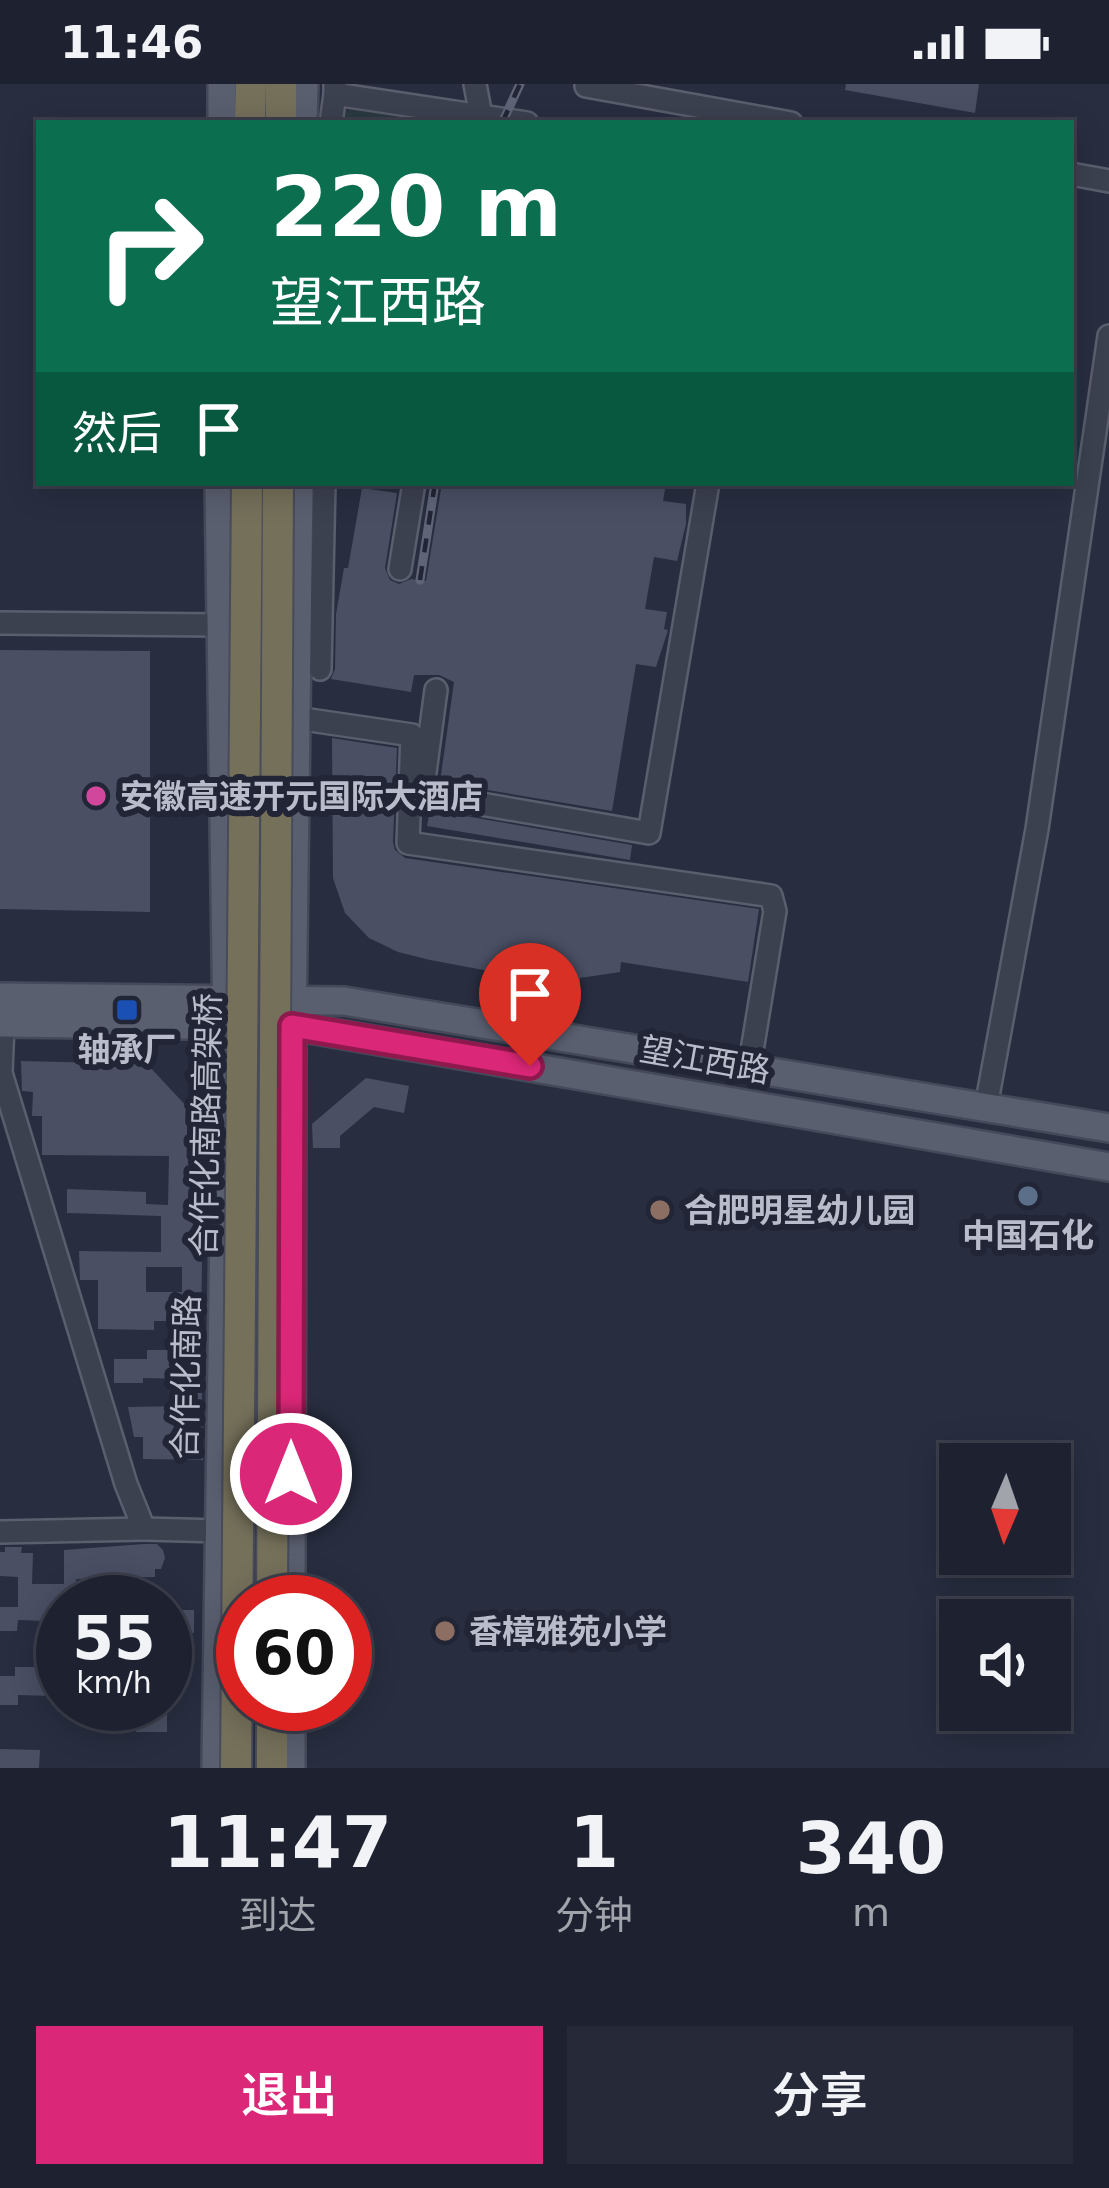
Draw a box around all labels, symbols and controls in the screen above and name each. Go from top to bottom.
text: 11:46 [60,16,203,69]
text: 220 m [270,158,562,256]
icon: right [72,168,228,324]
text: 望江西路 [270,271,486,334]
icon: arrive [186,396,252,462]
text: 然后 [72,407,162,460]
place label: 安徽高速开元国际大酒店 [120,777,483,816]
marker: 安徽高速开元国际大酒店 [83,783,109,809]
pin [479,943,581,1066]
icon: arrive [497,961,563,1027]
street label: 合作化南路高架桥 [184,993,228,1257]
marker: 轴承厂 [114,997,140,1023]
street label: 望江西路 [637,1029,773,1091]
place label: 轴承厂 [78,1030,177,1069]
marker: 中国石化 [1015,1183,1041,1209]
place label: 合肥明星幼儿园 [684,1191,915,1230]
marker: 合肥明星幼儿园 [647,1197,673,1223]
place label: 中国石化 [962,1216,1094,1255]
street label: 合作化南路 [165,1294,207,1460]
position arrow [228,1411,354,1537]
north arrow [939,1443,1071,1575]
map controls [939,1443,1071,1731]
speed limit sign: 60 [216,1575,372,1731]
button: sound [939,1599,1071,1731]
text: 55 [72,1603,156,1673]
place label: 香樟雅苑小学 [469,1612,667,1651]
marker: 香樟雅苑小学 [432,1618,458,1644]
text: km/h [76,1665,152,1700]
text: 11:47 [163,1800,392,1884]
text: 1 [569,1800,619,1884]
text: 340 [796,1806,946,1890]
text: m [852,1890,890,1935]
text: 到达 [238,1893,316,1938]
text: 分钟 [555,1893,633,1938]
button: 退出 [36,2026,543,2164]
button: 分享 [567,2026,1073,2164]

